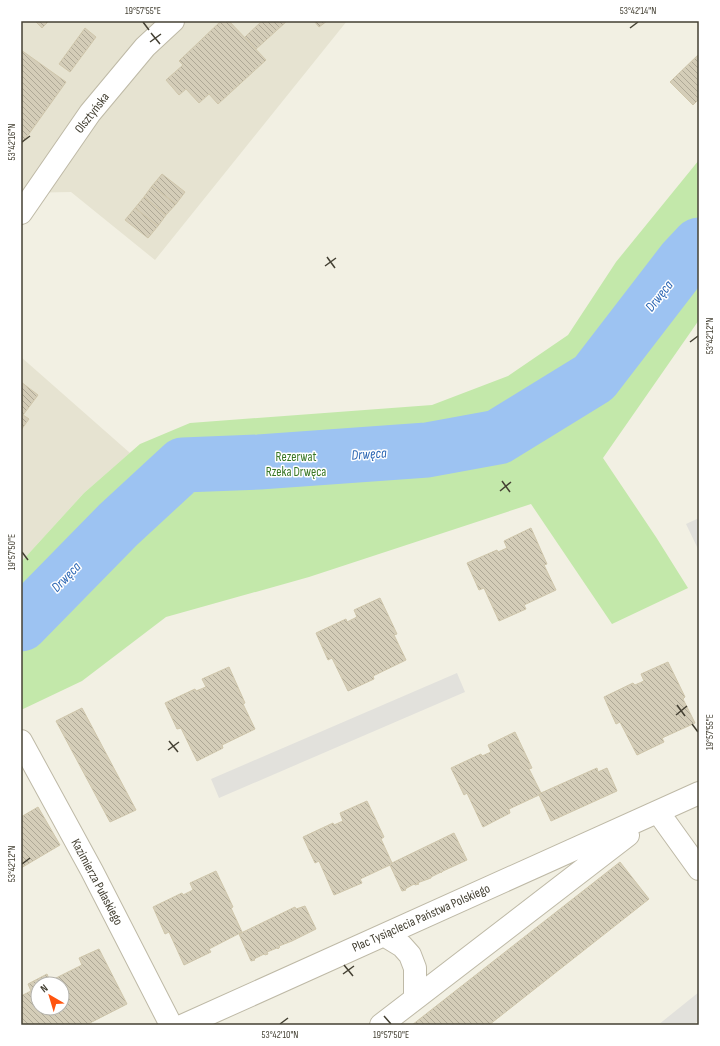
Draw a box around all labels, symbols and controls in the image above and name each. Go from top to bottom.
text: 19°57'55"E [125,5,161,17]
text: 53°42'14"N [620,5,656,17]
street label: Olsztyńska [71,89,113,137]
text: 53°42'16"N [6,124,18,160]
water label: Drwęca [641,277,677,315]
text: 53°42'12"N [704,318,716,354]
water label: Drwęca [351,444,387,464]
park label: Rezerwat Rzeka Drwęca [266,449,326,480]
text: 19°57'50"E [6,534,18,570]
water label: Drwęca [48,558,85,596]
text: 19°57'55"E [704,714,716,750]
street label: Kazimierza Pułaskiego [68,836,126,928]
text: 53°42'12"N [6,846,18,882]
street label: Plac Tysiąclecia Państwa Polskiego [350,880,492,956]
north arrow [30,976,70,1016]
text: N [38,982,51,995]
text: 53°42'10"N [262,1029,298,1041]
text: 19°57'50"E [373,1029,409,1041]

